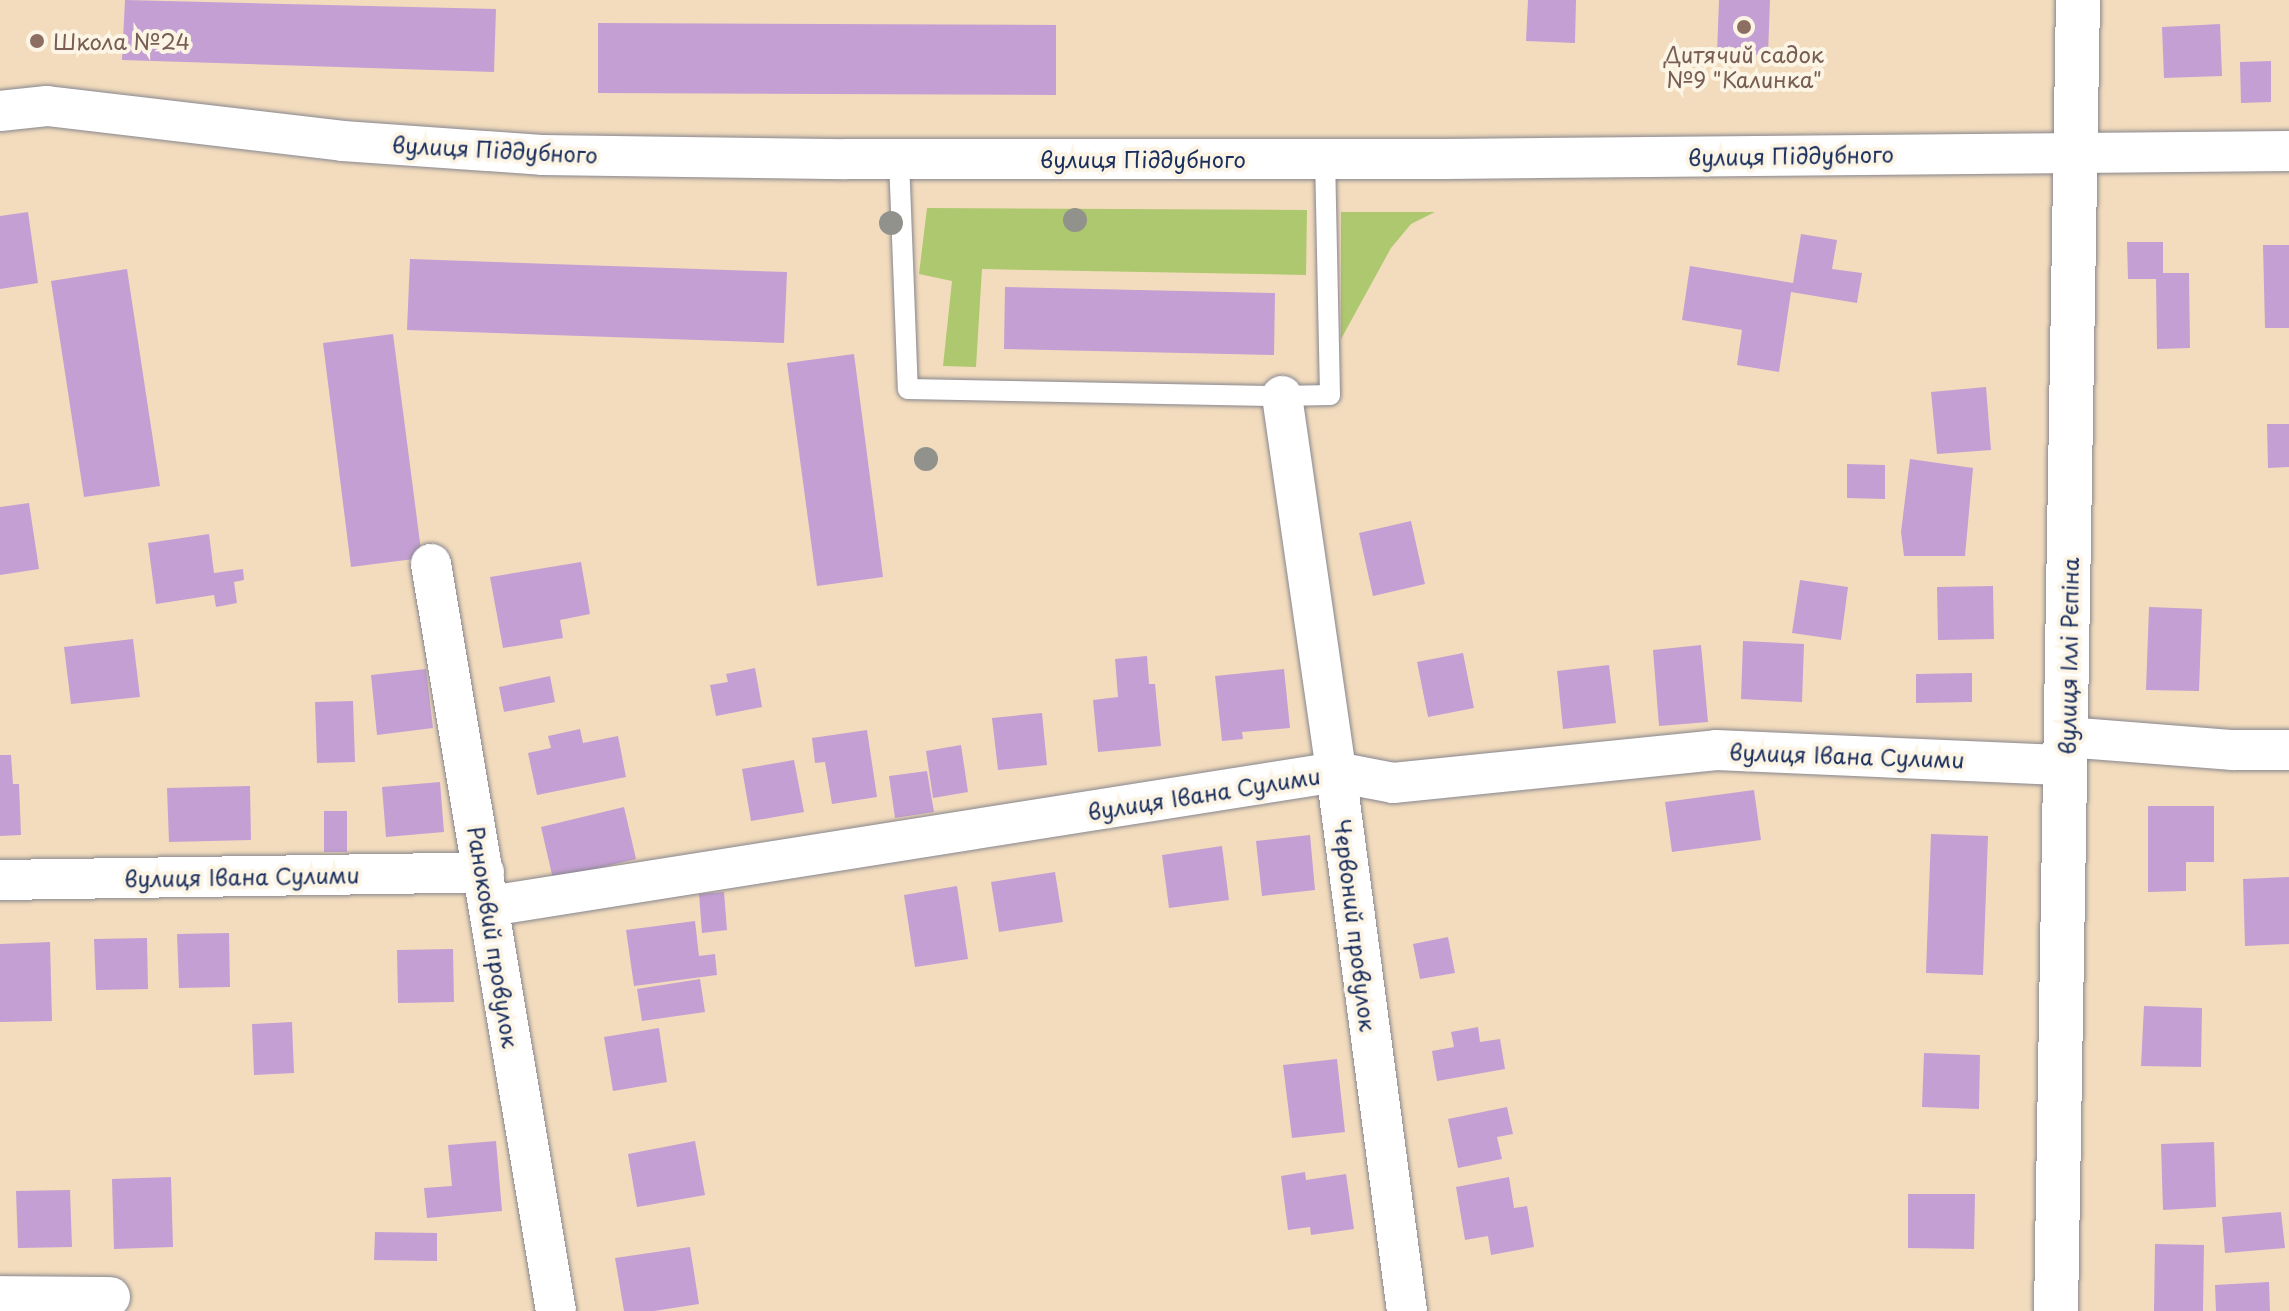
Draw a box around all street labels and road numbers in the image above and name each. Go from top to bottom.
street label: вулиця Піддубного [391,130,599,168]
street label: вулиця Піддубного [1688,140,1894,170]
street label: вулиця Піддубного [1040,146,1246,172]
street label: вулиця Іллі Рєпіна [2053,557,2083,755]
street label: вулиця Івана Сулими [1728,738,1966,772]
street label: вулиця Івана Сулими [1085,761,1323,825]
street label: Червоний провулок [1330,817,1382,1033]
street label: Раноковий провулок [464,825,524,1049]
street label: вулиця Івана Сулими [124,861,360,891]

